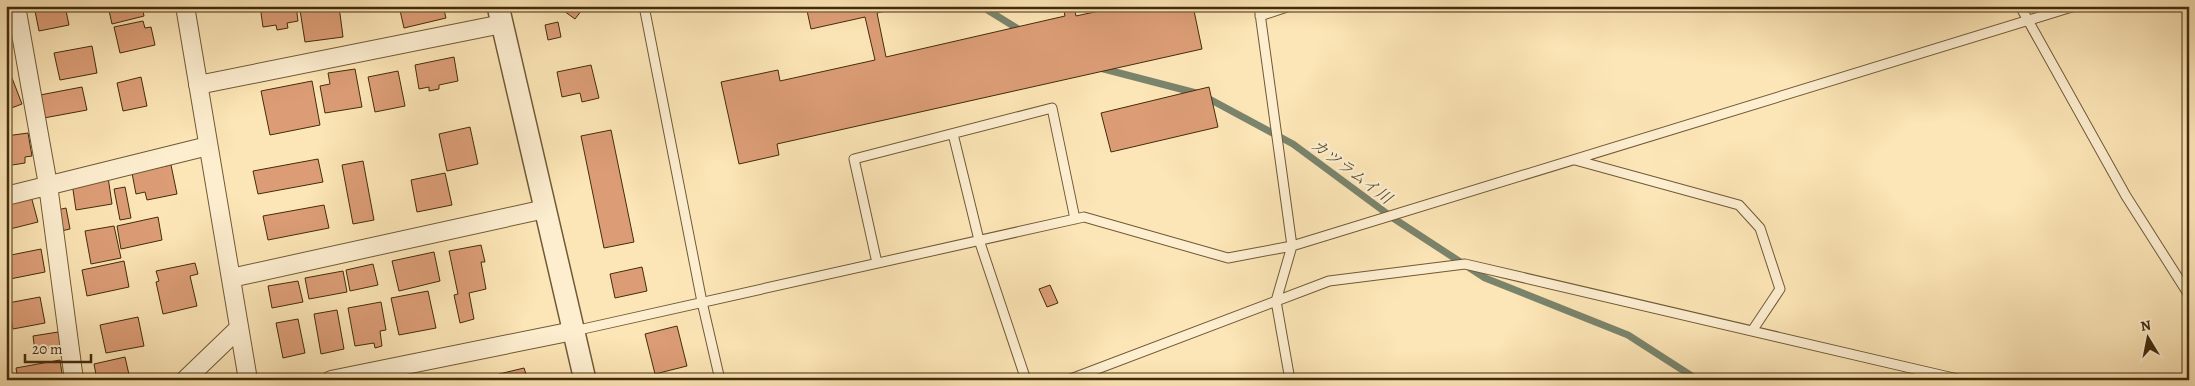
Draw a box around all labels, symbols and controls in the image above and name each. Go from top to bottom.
water label: カツラムイ川 [1307,134,1398,211]
north arrow [2122,314,2172,364]
text: N [2139,315,2153,336]
scale bar [25,331,91,363]
text: 20 m [32,339,63,359]

